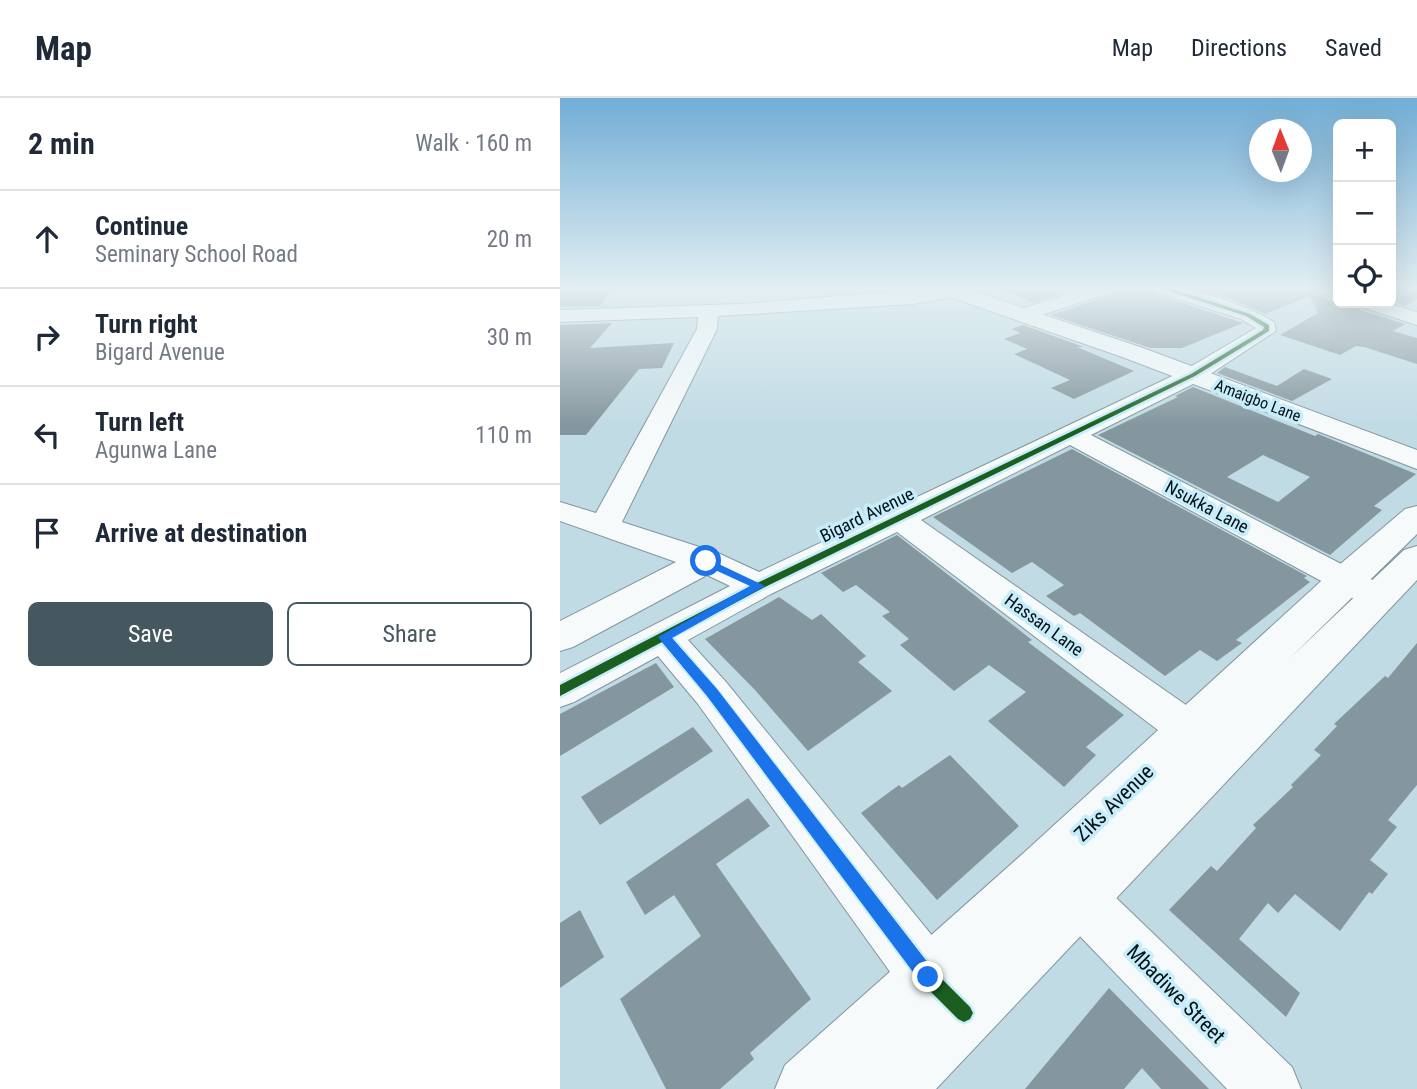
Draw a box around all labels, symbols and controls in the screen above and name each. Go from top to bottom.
text: Map [35,29,92,68]
text: Map [1112,34,1153,62]
text: Directions [1191,34,1287,62]
text: Saved [1325,34,1382,62]
north arrow [1249,119,1312,182]
map controls [1333,119,1396,308]
button: + [1333,119,1396,182]
text: 2 min [28,126,95,161]
text: Walk · 160 m [415,130,532,157]
button: − [1333,182,1396,245]
text: Continue [95,211,188,241]
icon: ahead [28,220,66,258]
text: 20 m [487,226,532,253]
text: Seminary School Road [95,241,298,268]
button: locate [1333,245,1396,308]
text: Turn right [95,309,197,339]
icon: right [28,318,66,356]
text: 30 m [487,324,532,351]
text: Bigard Avenue [95,339,225,366]
street label: Amaigbo Lane [1212,375,1304,426]
text: Turn left [95,407,184,437]
icon: left [28,416,66,454]
text: 110 m [475,422,532,449]
text: Agunwa Lane [95,437,217,464]
street label: Nsukka Lane [1162,476,1253,537]
street label: Bigard Avenue [816,483,917,546]
icon: arrive [28,514,66,552]
text: Arrive at destination [95,518,307,548]
route start [690,545,721,576]
street label: Hassan Lane [1001,589,1088,660]
button: Save [28,602,273,666]
button: Share [287,602,532,666]
street label: Ziks Avenue [1070,759,1158,846]
street label: Mbadiwe Street [1122,940,1230,1048]
route end [912,961,943,992]

